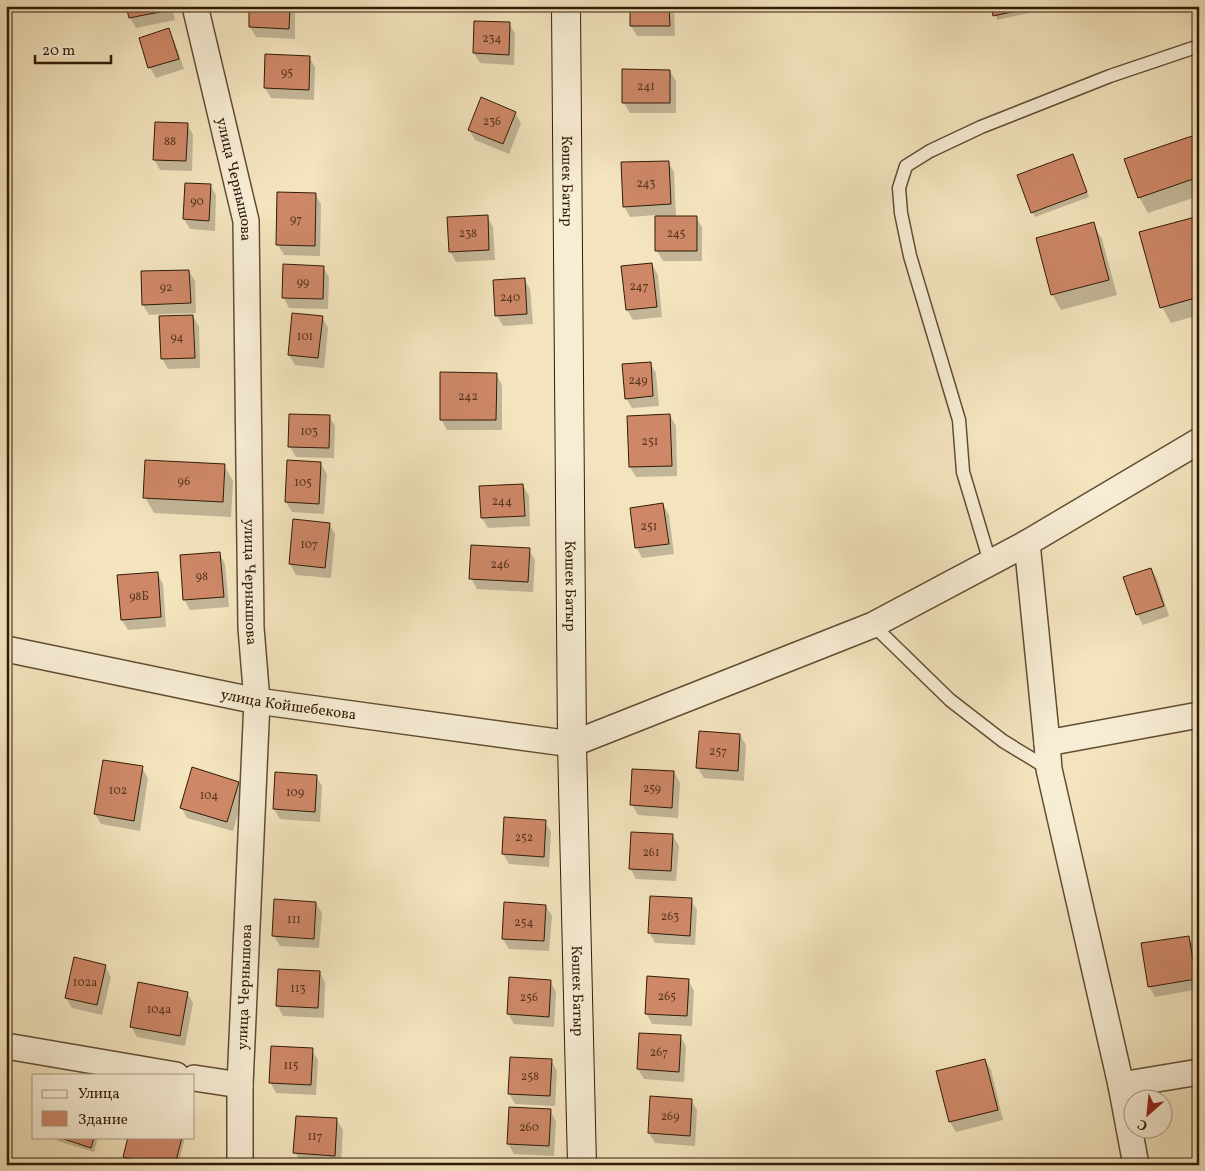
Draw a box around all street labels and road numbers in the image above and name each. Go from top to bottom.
street label: улица Чернышова [210,116,255,241]
street label: Көшек Батыр [555,135,577,227]
street label: улица Чернышова [238,519,261,646]
street label: Көшек Батыр [558,540,580,632]
street label: улица Койшебекова [218,685,357,726]
street label: улица Чернышова [233,924,258,1050]
street label: Көшек Батыр [565,945,588,1037]

